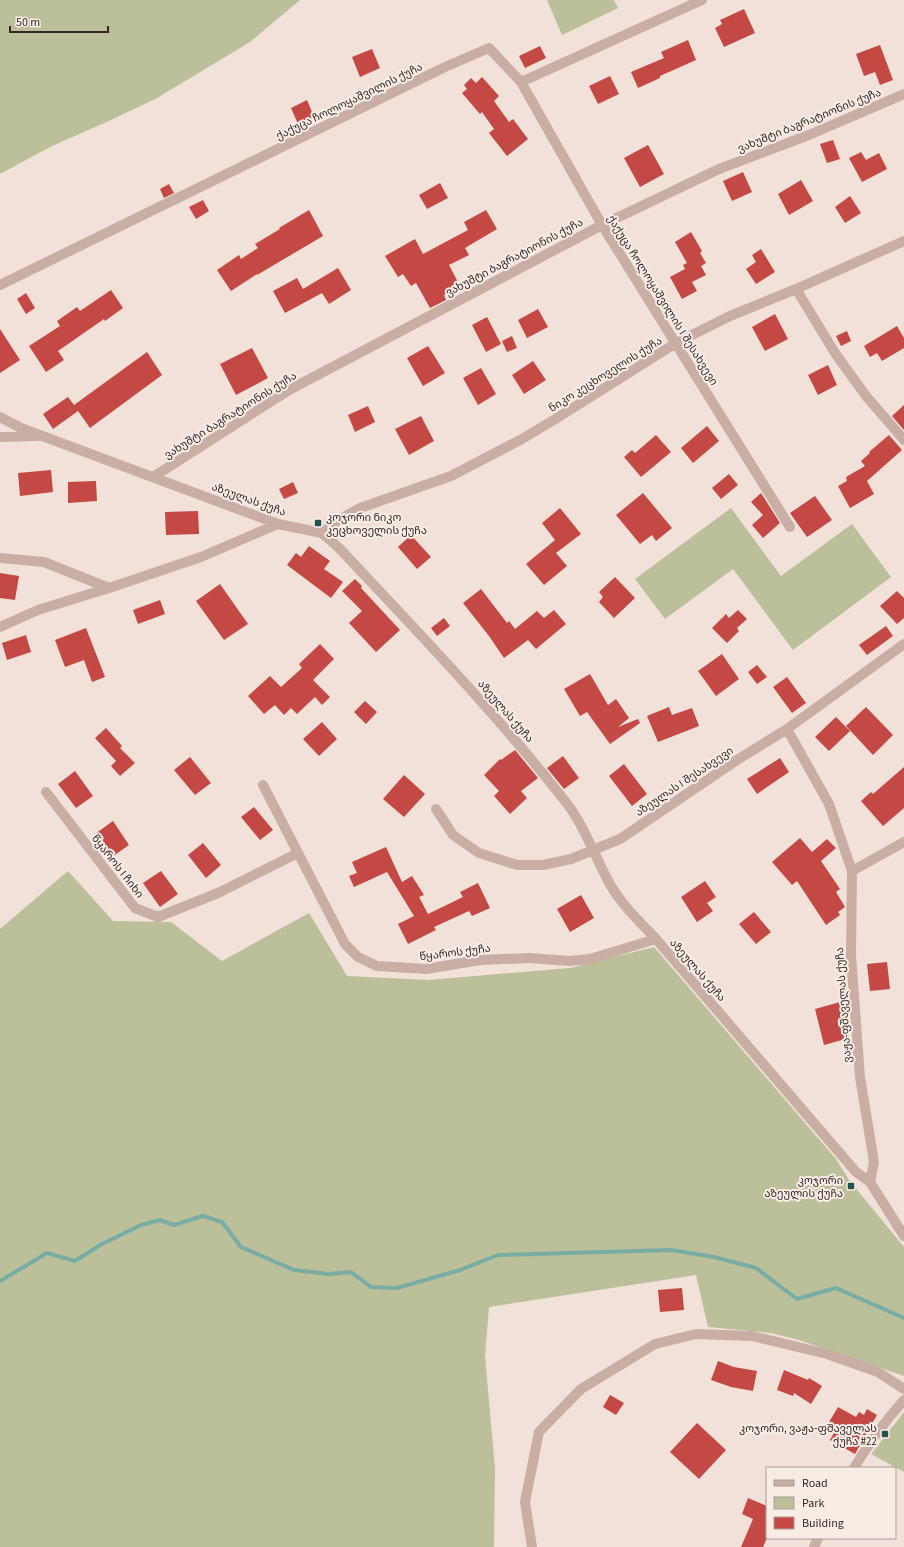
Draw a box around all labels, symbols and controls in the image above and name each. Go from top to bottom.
scale bar [10,8,108,34]
text: 50 m [16,14,40,31]
street label: ქაქუცა ჩოლოყაშვილის ქუჩა [273,59,425,144]
street label: ვახუშტი ბაგრატიონის ქუჩა [735,85,883,156]
street label: ქაქუცა ჩოლოყაშვილის I შესახვევი [604,212,721,388]
street label: ვახუშტი ბაგრატიონის ქუჩა [443,215,586,300]
street label: ნიკო კეცხოველის ქუჩა [546,333,665,416]
street label: ვახუშტი ბაგრატიონის ქუჩა [161,368,299,463]
street label: აზეულას ქუჩა [210,479,288,520]
place label: კოჯორი ნიკო კეცხოველის ქუჩა [326,510,427,538]
marker: კოჯორი ნიკო კეცხოველის ქუჩა [313,518,323,528]
street label: აზეულას ქუჩა [474,677,537,746]
street label: აზეულას I შესახვევი [632,743,736,820]
street label: წყაროს I ჩიხი [88,831,147,901]
street label: აზეულას ქუჩა [666,936,729,1005]
street label: წყაროს ქუჩა [419,941,491,964]
street label: ვაჟა-ფშაველას ქუჩა [832,947,855,1063]
place label: კოჯორი აზეულის ქუჩა [765,1173,843,1201]
marker: კოჯორი აზეულის ქუჩა [846,1181,856,1191]
place label: კოჯორი, ვაჟა-ფშაველას ქუჩა #22 [739,1421,877,1449]
marker: კოჯორი, ვაჟა-ფშაველას ქუჩა #22 [880,1429,890,1439]
legend [766,1467,896,1539]
text: Road [802,1475,828,1492]
text: Park [802,1495,824,1512]
text: Building [802,1515,844,1532]

